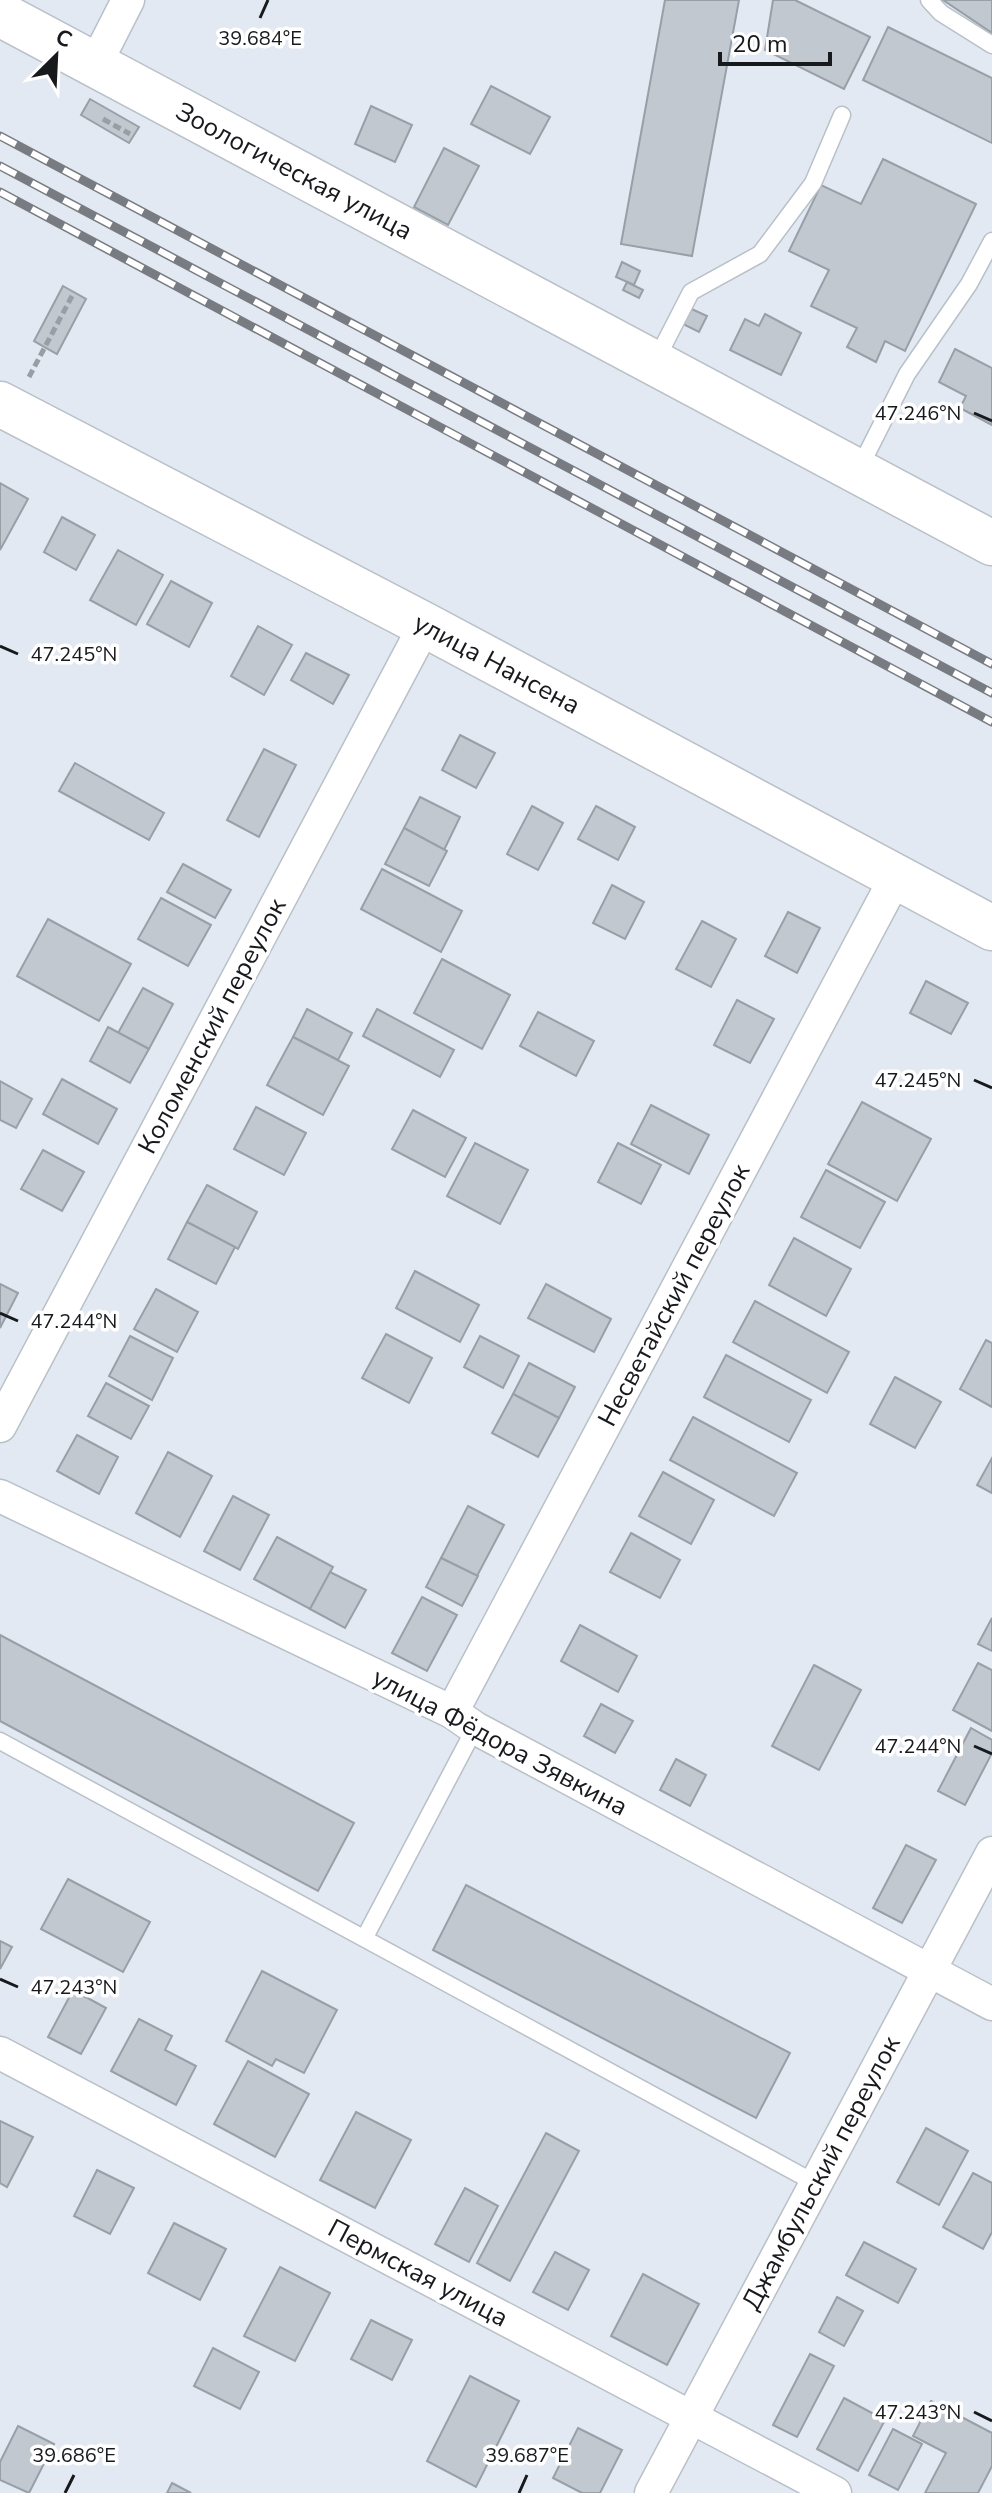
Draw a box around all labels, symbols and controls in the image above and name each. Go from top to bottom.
north arrow [16,16,96,96]
scale bar [720,16,830,66]
text: С [51,22,77,55]
text: 39.684°E [218,25,302,52]
text: 20 m [732,28,788,60]
street label: Зоологическая улица [169,94,419,248]
text: 47.246°N [875,400,961,427]
street label: улица Нансена [408,605,586,723]
text: 47.245°N [31,641,117,668]
street label: Коломенский переулок [130,892,294,1160]
text: 47.245°N [875,1067,961,1094]
street label: Несветайский переулок [590,1157,758,1433]
text: 47.244°N [31,1308,117,1335]
street label: улица Фёдора Зявкина [366,1660,634,1824]
text: 47.244°N [875,1733,961,1760]
text: 47.243°N [31,1974,117,2001]
street label: Джамбульский переулок [734,2029,908,2316]
street label: Пермская улица [322,2211,514,2335]
text: 47.243°N [875,2399,961,2426]
text: 39.686°E [32,2442,116,2469]
text: 39.687°E [485,2442,569,2469]

